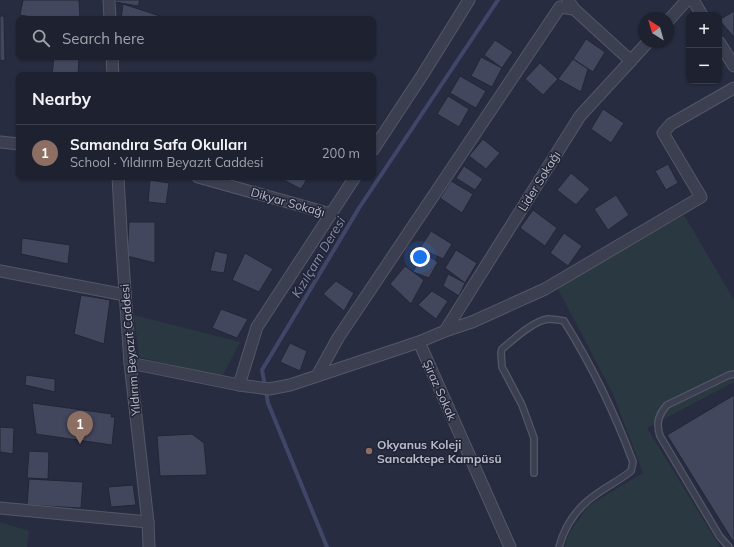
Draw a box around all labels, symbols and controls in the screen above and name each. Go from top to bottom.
north arrow [638,12,674,48]
map controls [686,12,722,84]
button: + [686,12,722,48]
search box [16,16,376,60]
icon: search [30,27,52,49]
text: Search here [62,29,144,48]
button: − [686,48,722,84]
text: Nearby [32,88,91,109]
text: Samandıra Safa Okulları [70,135,247,154]
text: 1 [41,145,49,161]
text: 200 m [322,145,360,161]
street label: Lider Sokağı [515,148,563,214]
text: School · Yıldırım Beyazıt Caddesi [70,154,263,170]
street label: Dikyar Sokağı [249,184,327,220]
water label: Kızılçam Deresi [288,213,349,300]
your location [410,247,430,267]
street label: Yıldırım Beyazıt Caddesi [117,283,143,418]
street label: Şiraz Sokak [420,357,460,423]
pin: 1 [67,411,93,444]
place label: Okyanus Koleji Sancaktepe Kampüsü [377,437,502,466]
marker: Okyanus Koleji Sancaktepe Kampüsü [364,446,374,456]

